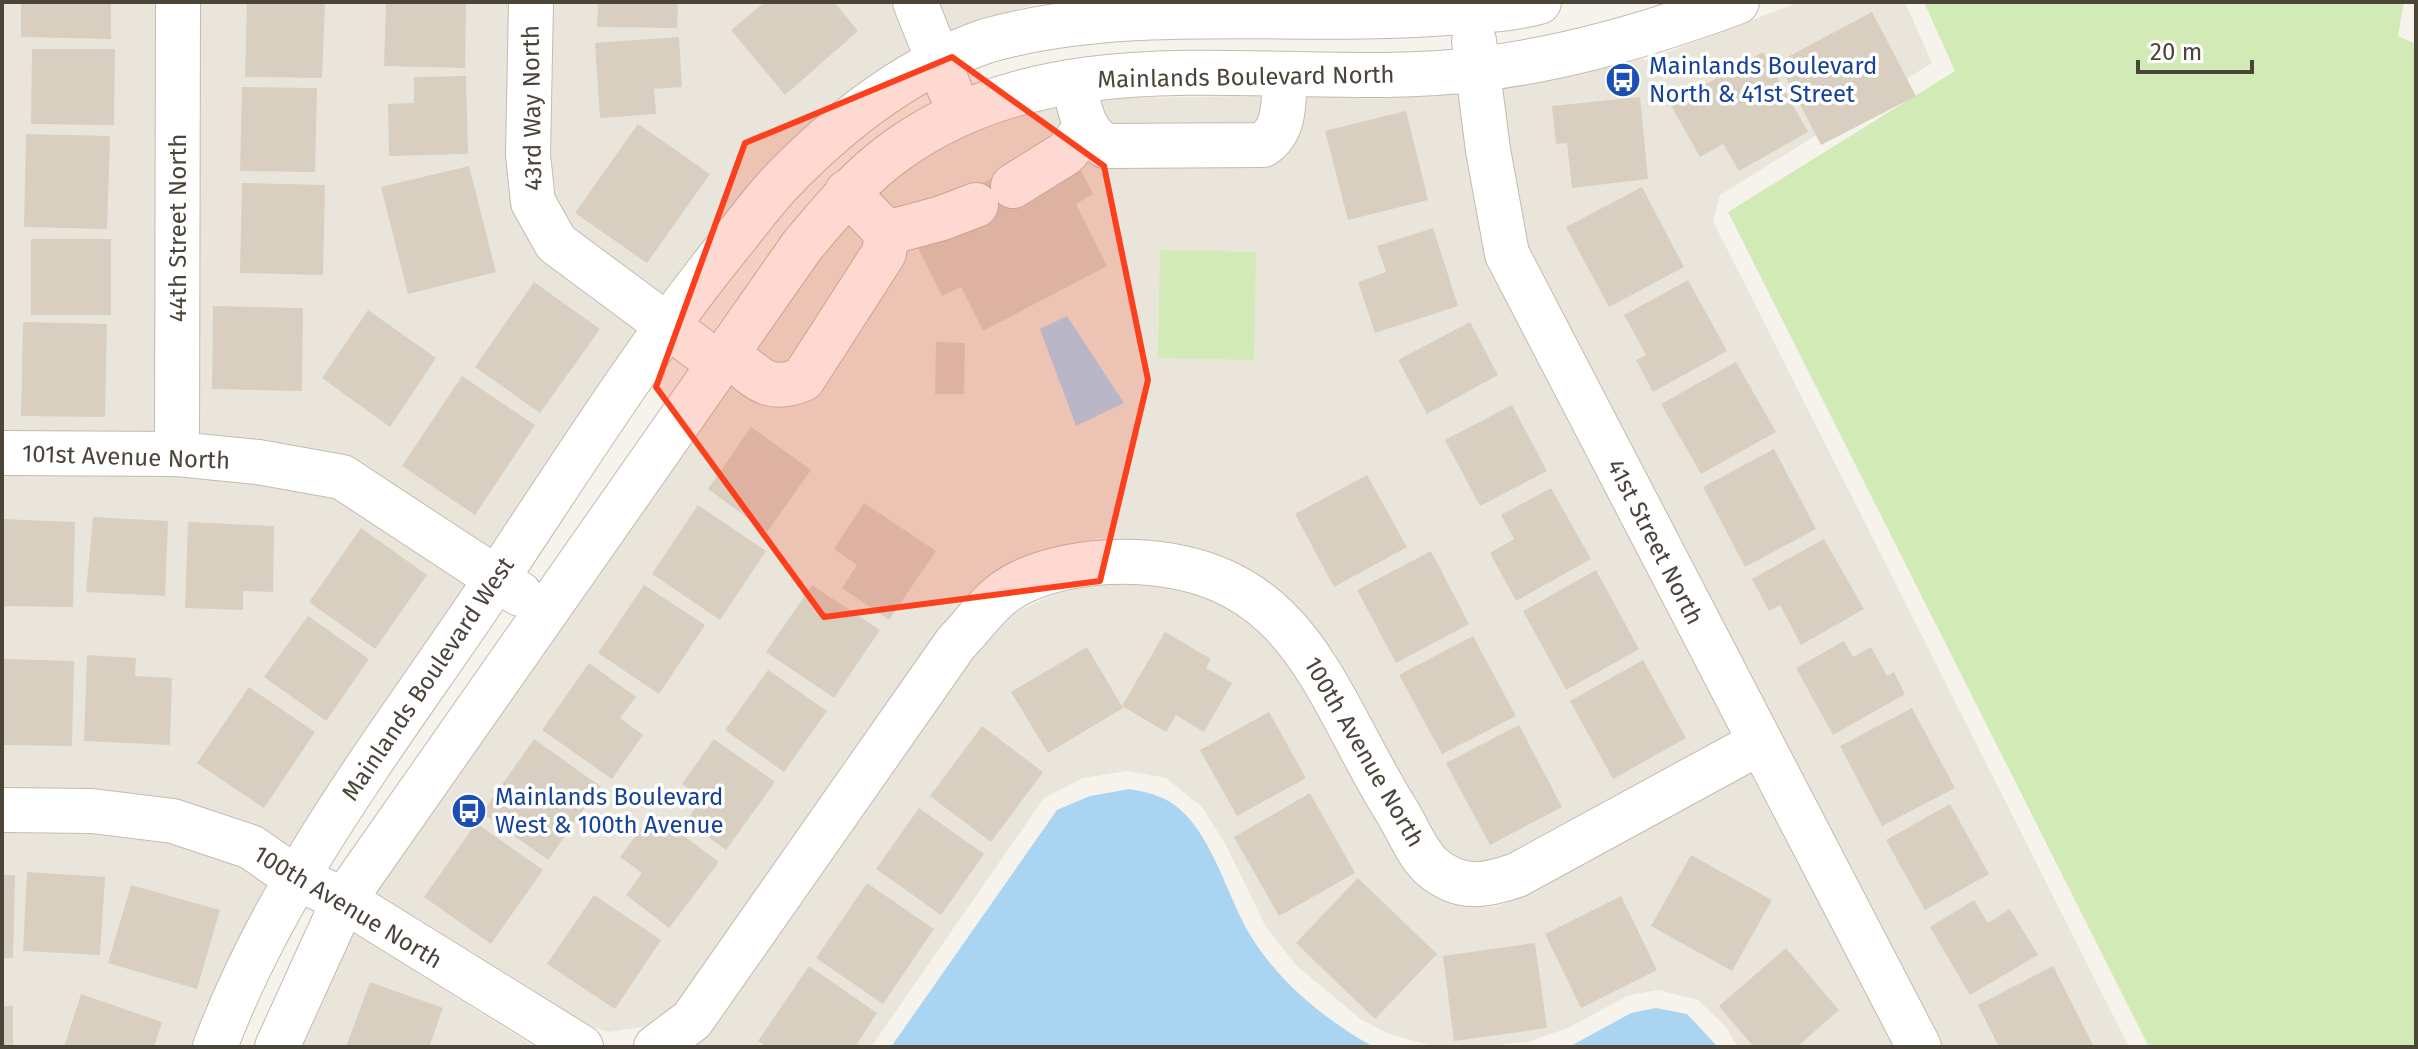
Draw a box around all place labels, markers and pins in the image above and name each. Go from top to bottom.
place label: Mainlands Boulevard North & 41st Street [1649,52,1877,108]
bus stop icon: Mainlands Boulevard North & 41st Street [1604,61,1642,99]
place label: Mainlands Boulevard West & 100th Avenue [495,783,724,839]
bus stop icon: Mainlands Boulevard West & 100th Avenue [450,792,488,830]

